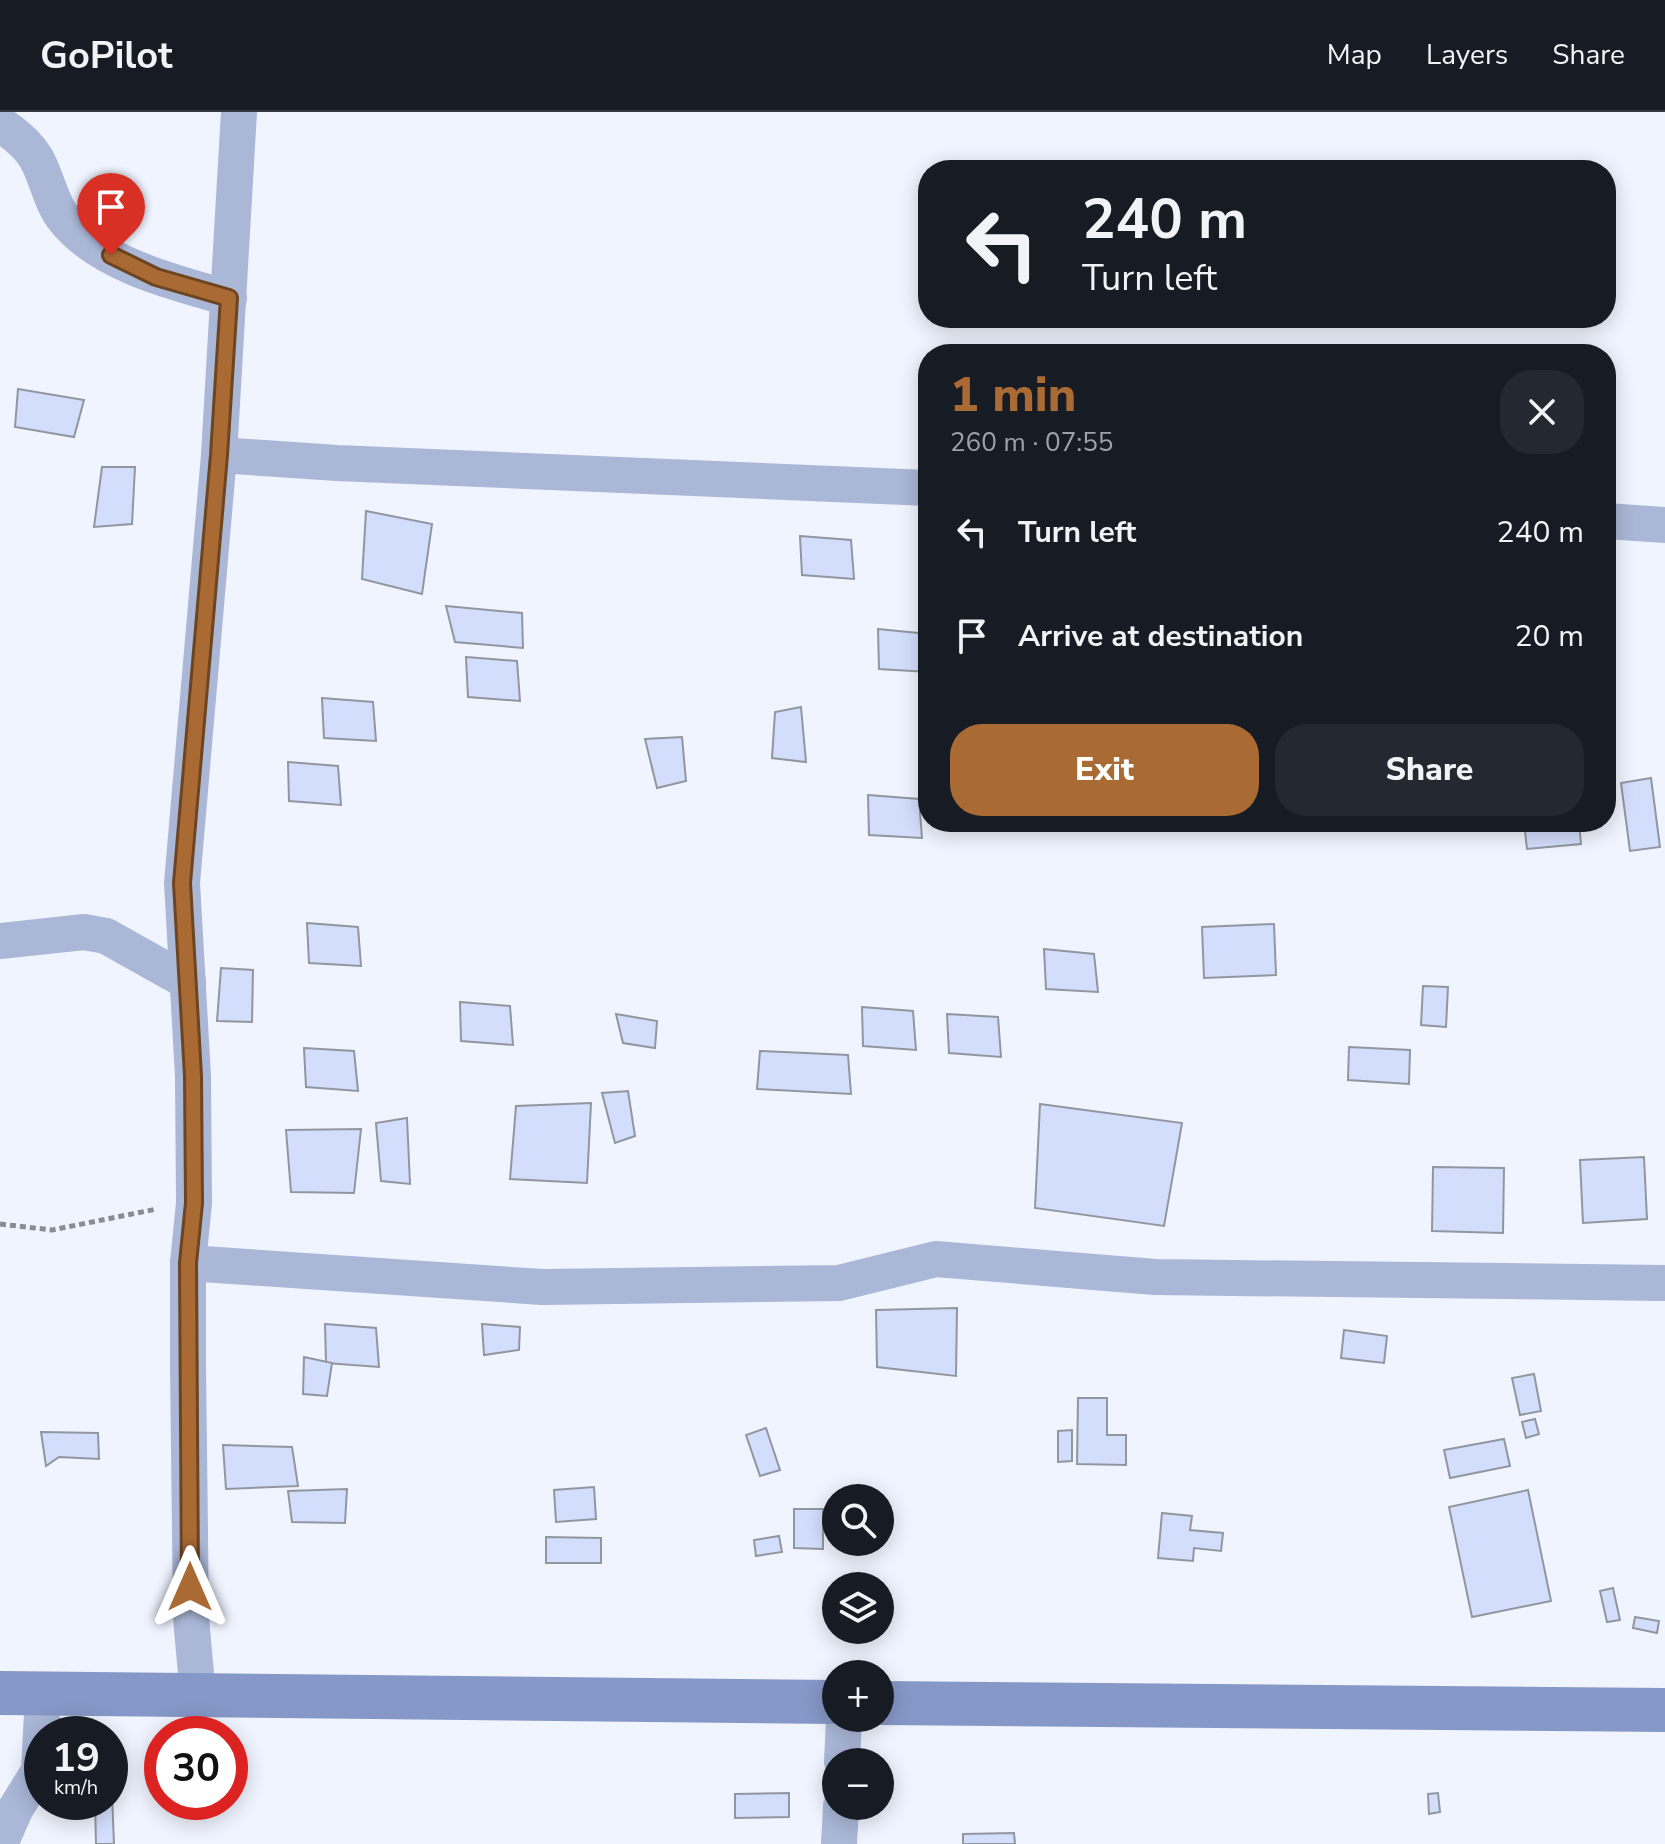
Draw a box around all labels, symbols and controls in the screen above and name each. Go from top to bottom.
text: GoPilot [40,30,173,81]
text: Map [1327,36,1382,74]
text: Layers [1426,36,1508,74]
text: Share [1552,36,1625,74]
pin [77,173,145,255]
text: 240 m [1082,181,1247,258]
icon: arrive [89,185,133,229]
icon: left [950,192,1054,296]
text: Turn left [1082,254,1217,303]
text: 1 min [950,362,1076,428]
button: close [1500,370,1584,454]
text: 260 m · 07:55 [950,425,1113,460]
icon: left [950,510,994,554]
text: Turn left [1018,512,1136,553]
text: 240 m [1497,512,1584,553]
icon: arrive [950,614,994,658]
text: Arrive at destination [1018,616,1303,657]
text: 20 m [1515,616,1584,657]
button: Exit [950,724,1259,816]
button: Share [1275,724,1584,816]
map controls [822,1484,894,1820]
button: search [822,1484,894,1556]
position arrow [148,1545,232,1629]
button: layers [822,1572,894,1644]
button: + [822,1660,894,1732]
speed limit sign: 30 [144,1716,248,1820]
text: 19 [52,1731,100,1785]
button: − [822,1748,894,1820]
text: km/h [54,1774,98,1801]

